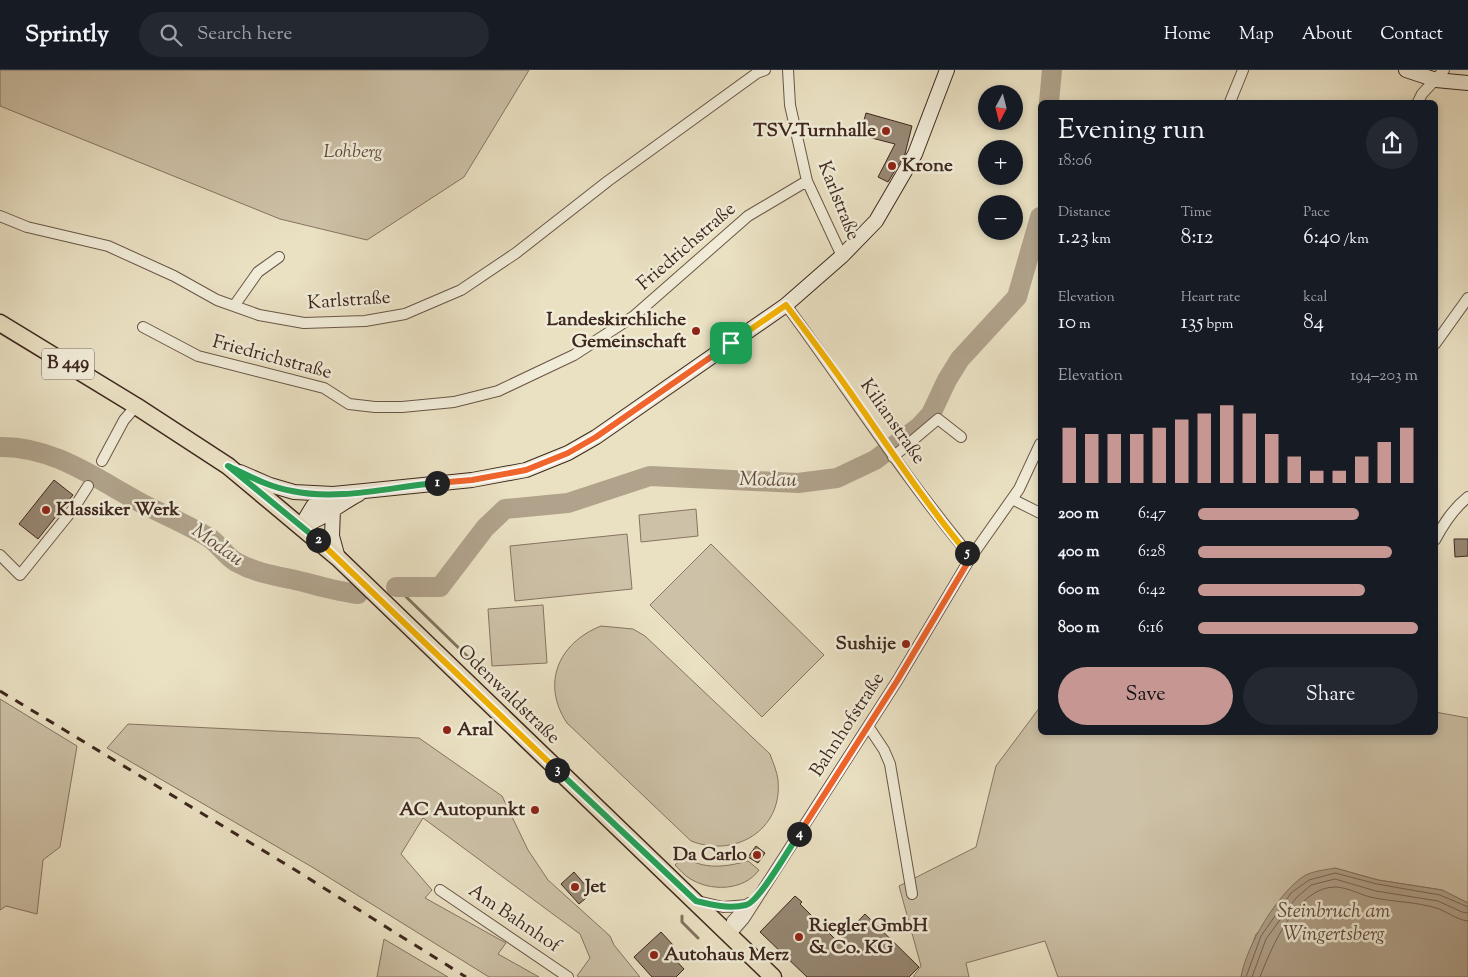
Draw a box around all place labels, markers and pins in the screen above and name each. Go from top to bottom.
place label: TSV-Turnhalle [753,118,876,145]
marker: TSV-Turnhalle [880,125,892,137]
place label: Krone [902,153,953,180]
marker: Krone [886,160,898,172]
place label: Landeskirchliche Gemeinschaft [547,307,686,356]
pin [710,322,752,364]
marker: Landeskirchliche Gemeinschaft [690,325,702,337]
pin: 1 [424,470,450,496]
place label: Klassiker Werk [56,497,180,524]
marker: Klassiker Werk [40,504,52,516]
pin: 2 [306,528,330,552]
pin: 5 [954,540,980,566]
place label: Sushije [836,631,896,658]
marker: Sushije [900,638,912,650]
place label: Aral [457,717,494,744]
marker: Aral [441,724,453,736]
pin: 3 [544,758,570,782]
place label: AC Autopunkt [399,797,525,824]
marker: AC Autopunkt [529,804,541,816]
pin: 4 [786,822,812,846]
place label: Da Carlo [673,842,748,869]
marker: Da Carlo [751,849,763,861]
place label: Jet [583,874,606,901]
marker: Jet [569,881,581,893]
place label: Riegler GmbH & Co. KG [809,913,929,962]
marker: Riegler GmbH & Co. KG [793,931,805,943]
place label: Autohaus Merz [664,942,789,969]
marker: Autohaus Merz [648,949,660,961]

